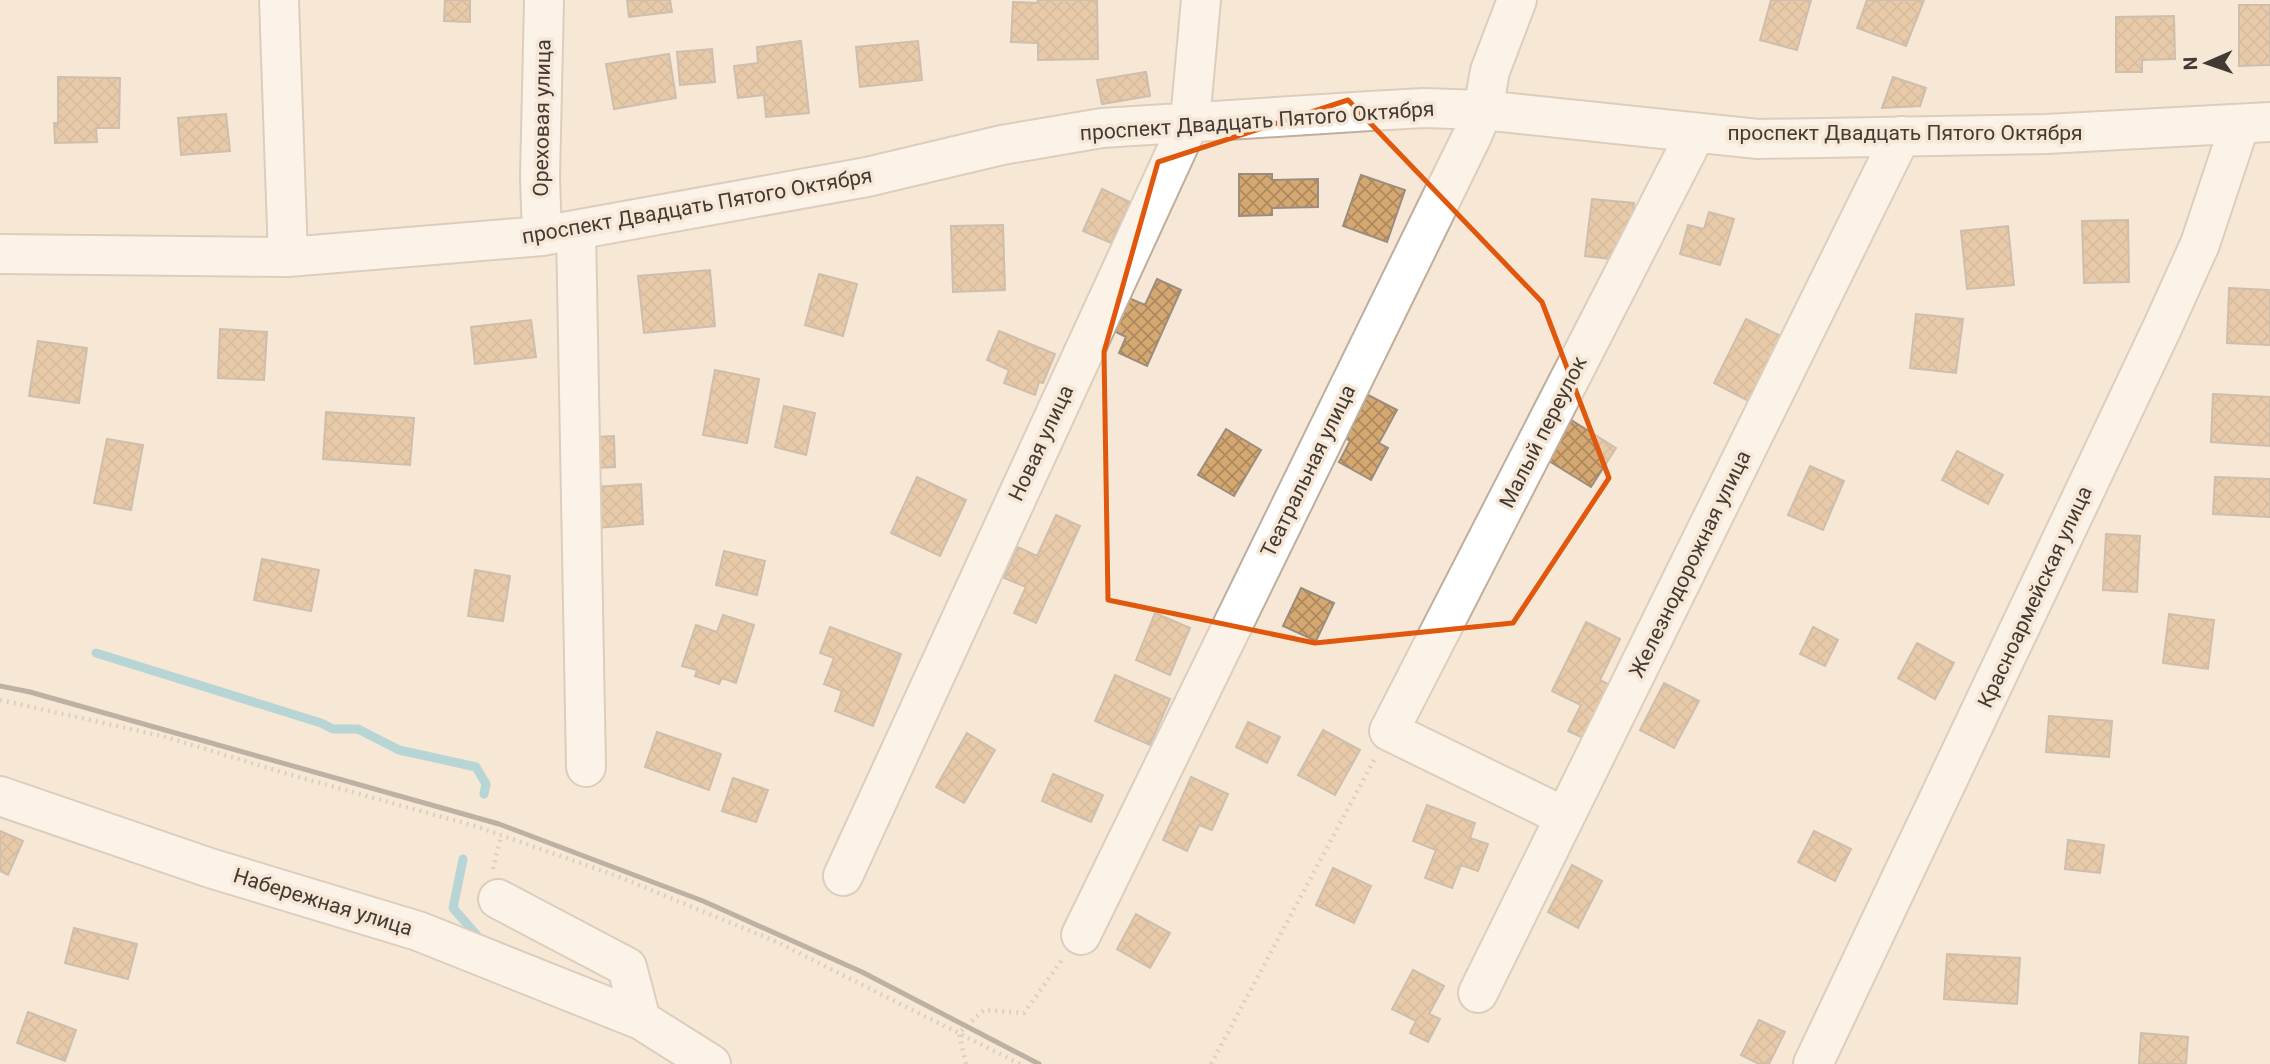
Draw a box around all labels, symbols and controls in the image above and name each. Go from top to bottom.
north arrow [2172,28,2242,98]
street label: Ореховая улица [529,39,555,197]
text: N [2179,56,2202,71]
street label: проспект Двадцать Пятого Октября [1079,97,1435,145]
street label: проспект Двадцать Пятого Октября [1727,121,2083,145]
street label: проспект Двадцать Пятого Октября [520,163,874,249]
street label: Малый переулок [1494,352,1592,512]
street label: Новая улица [1004,381,1078,505]
street label: Театральная улица [1256,381,1360,561]
street label: Железнодорожная улица [1625,447,1755,681]
street label: Красноармейская улица [1973,482,2097,712]
street label: Набережная улица [231,863,415,941]

